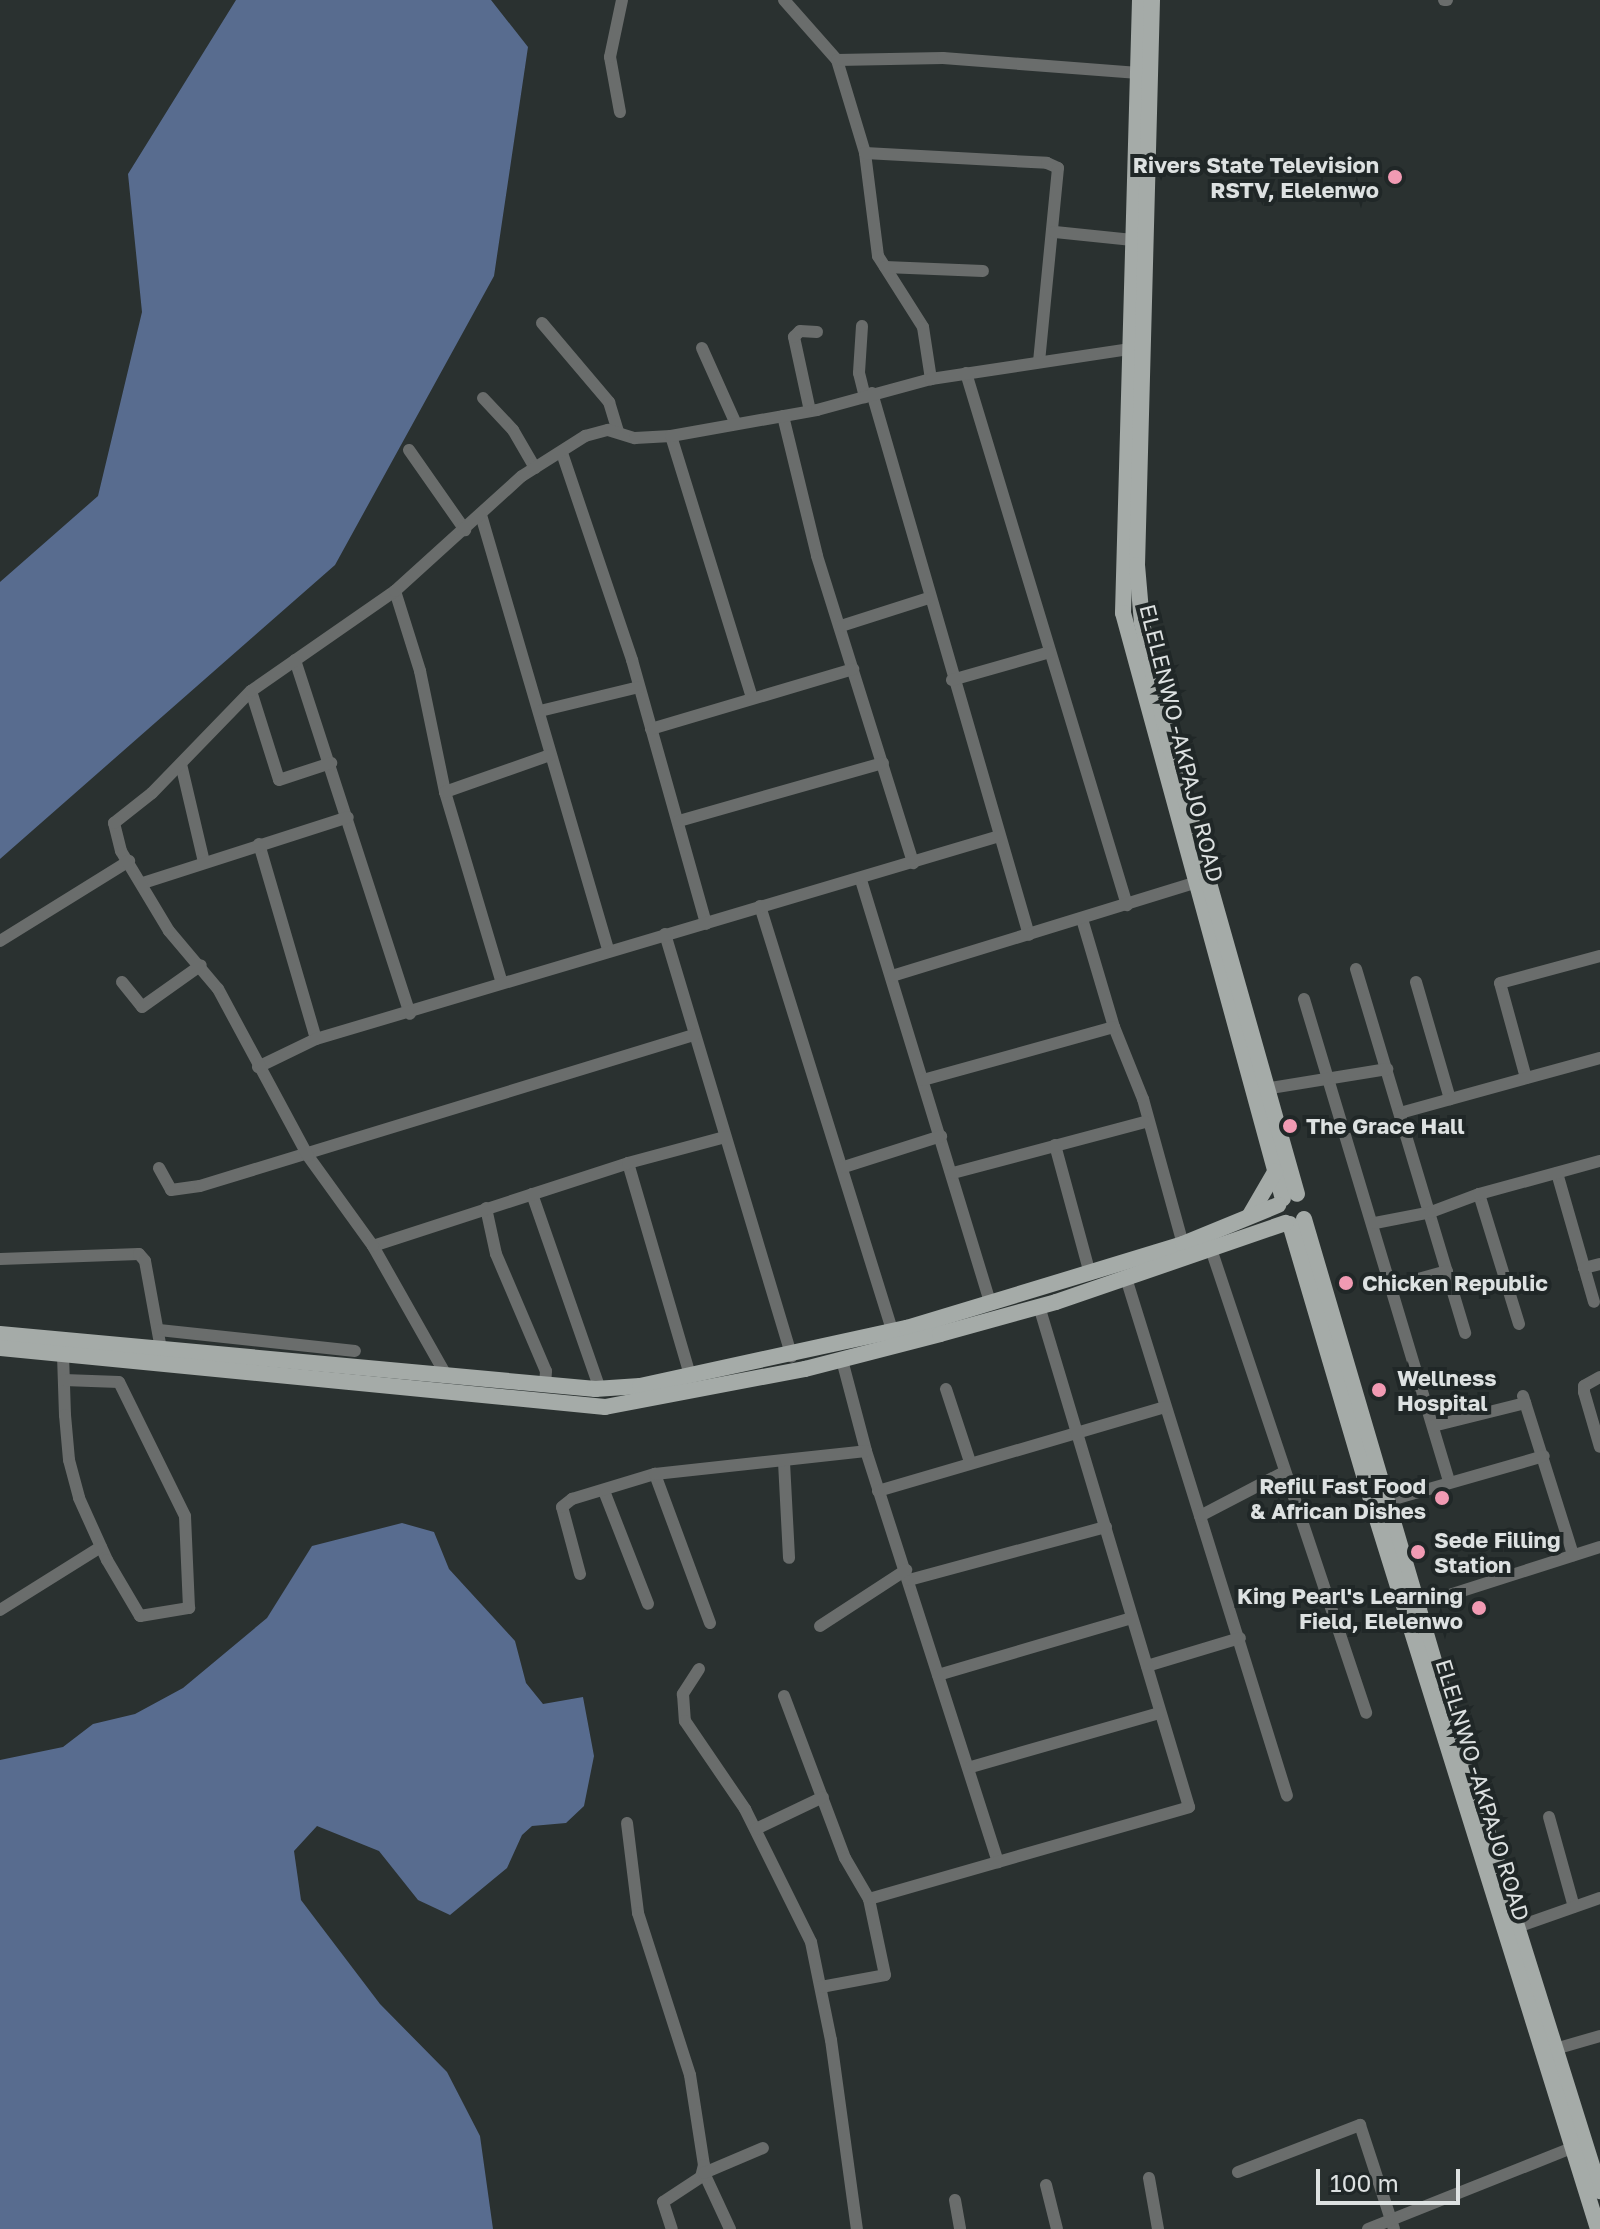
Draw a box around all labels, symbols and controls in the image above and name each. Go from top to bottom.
place label: Rivers State Television RSTV, Elelenwo [1133,151,1379,202]
marker: Rivers State Television RSTV, Elelenwo [1386,168,1404,186]
street label: ELELENWO -AKPAJO ROAD [1135,601,1229,885]
place label: The Grace Hall [1306,1113,1465,1139]
marker: The Grace Hall [1281,1117,1299,1135]
place label: Chicken Republic [1362,1270,1548,1296]
marker: Chicken Republic [1337,1274,1355,1292]
place label: Wellness Hospital [1397,1364,1497,1416]
marker: Wellness Hospital [1368,1379,1390,1401]
place label: Refill Fast Food & African Dishes [1250,1472,1426,1524]
marker: Refill Fast Food & African Dishes [1433,1489,1451,1507]
place label: Sede Filling Station [1434,1526,1560,1578]
marker: Sede Filling Station [1409,1543,1427,1561]
place label: King Pearl's Learning Field, Elelenwo [1237,1582,1463,1634]
marker: King Pearl's Learning Field, Elelenwo [1470,1599,1488,1617]
street label: ELELNWO -AKPAJO ROAD [1431,1656,1535,1924]
scale bar [1320,2153,1464,2203]
text: 100 m [1330,2168,1399,2197]

